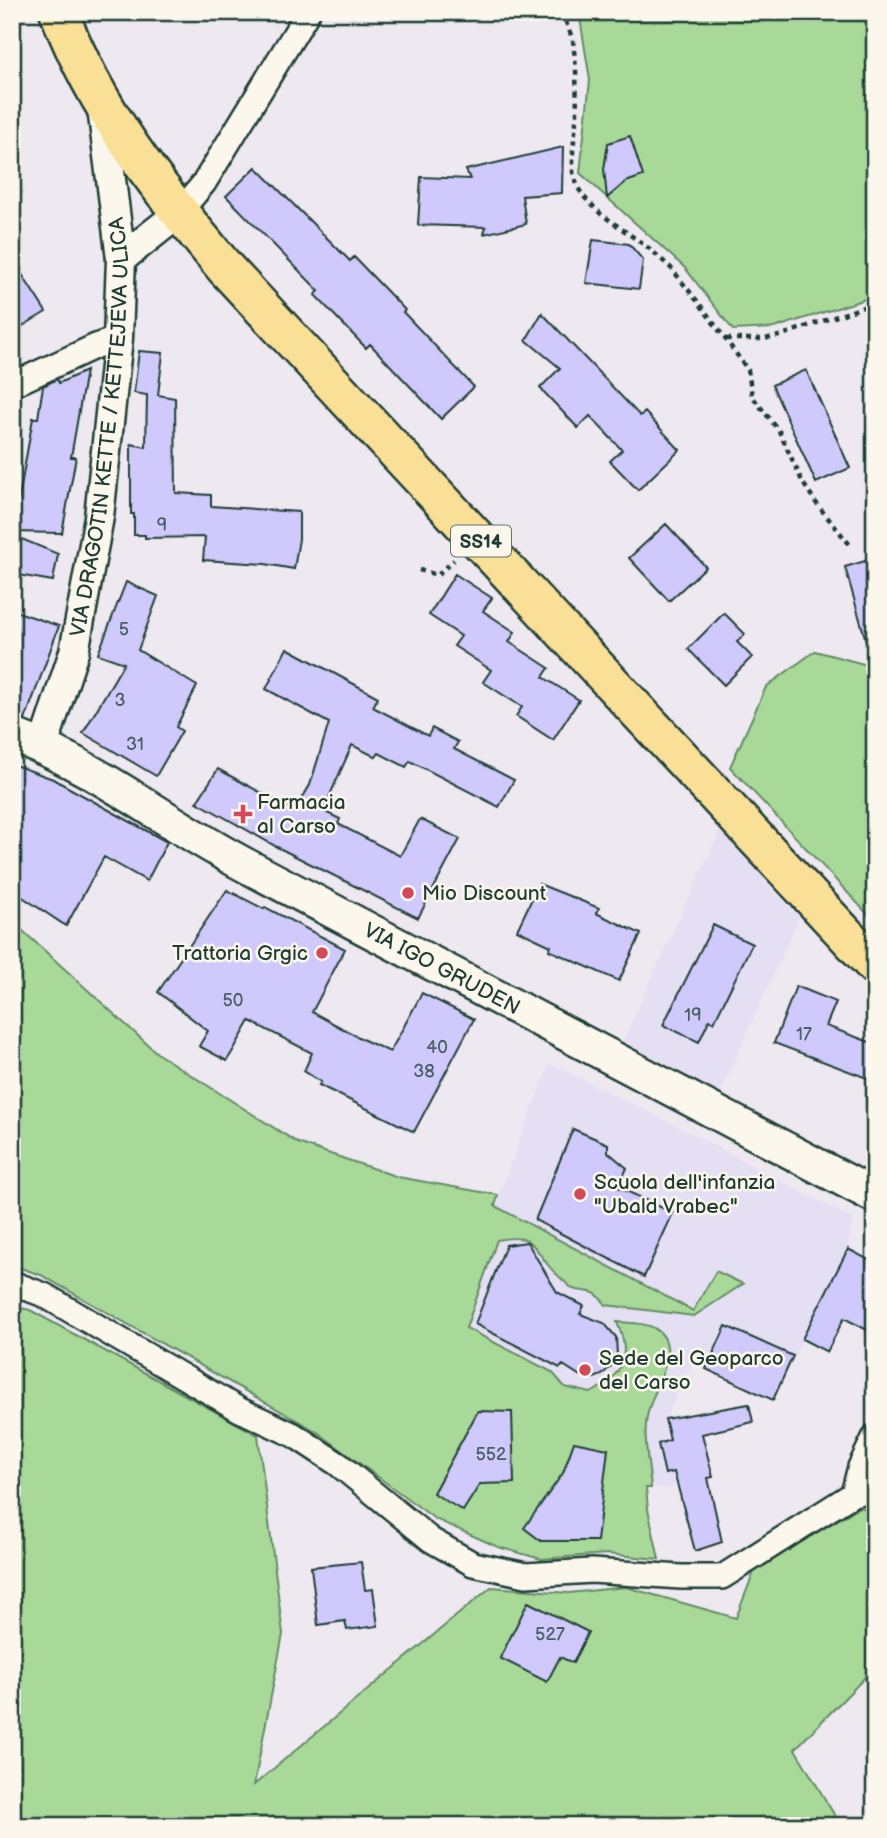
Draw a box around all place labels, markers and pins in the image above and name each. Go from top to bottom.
place label: Farmacia al Carso [257,790,346,839]
marker: Farmacia al Carso [235,806,251,822]
place label: Mio Discount [422,881,547,906]
marker: Mio Discount [400,885,416,901]
place label: Trattoria Grgic [172,941,308,966]
marker: Trattoria Grgic [314,945,330,961]
place label: Scuola dell'infanzia "Ubald Vrabec" [594,1170,775,1219]
marker: Scuola dell'infanzia "Ubald Vrabec" [572,1186,588,1202]
place label: Sede del Geoparco del Carso [599,1346,784,1395]
marker: Sede del Geoparco del Carso [577,1362,593,1378]

